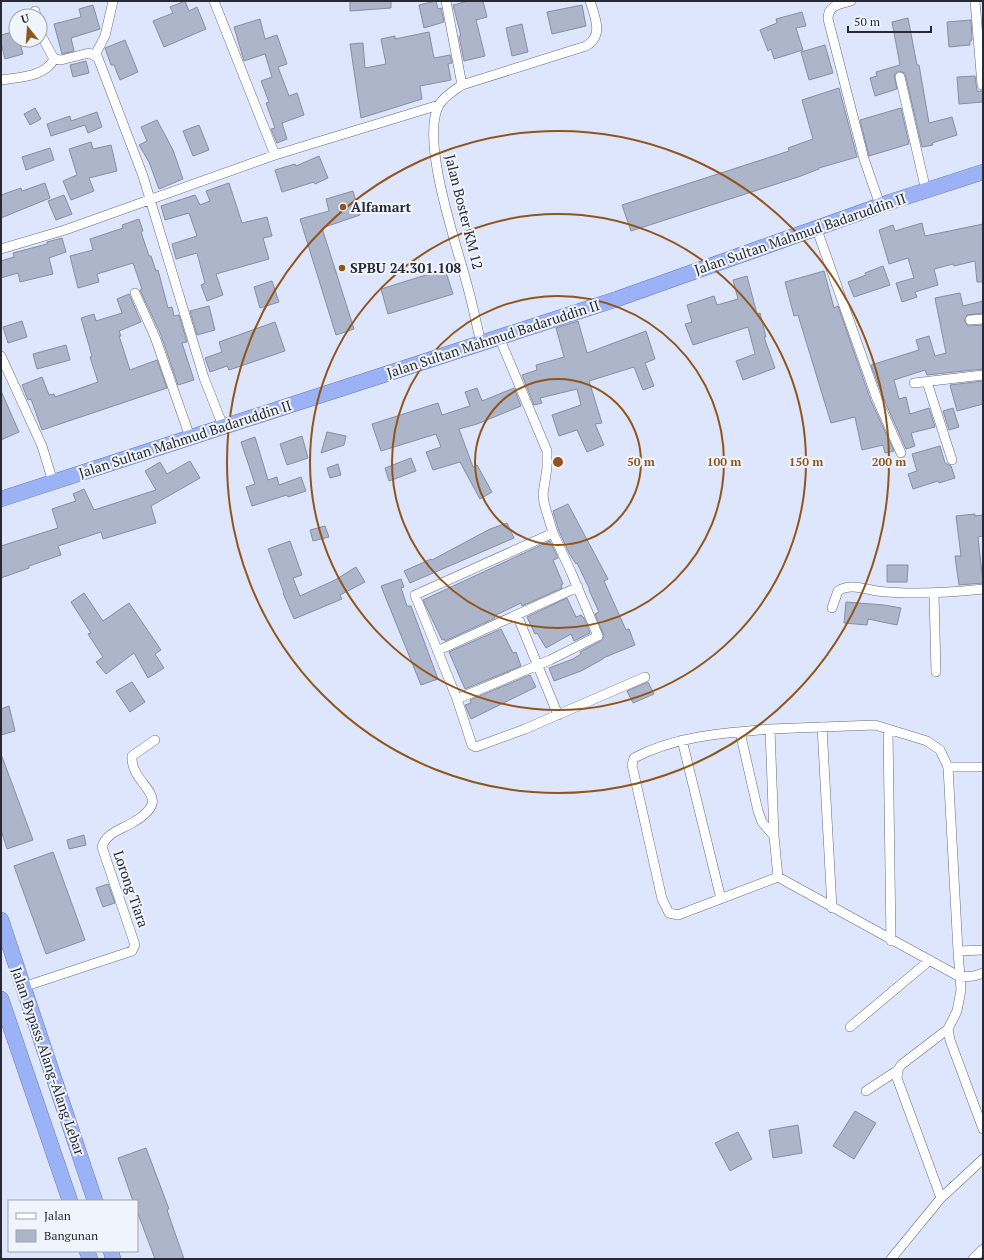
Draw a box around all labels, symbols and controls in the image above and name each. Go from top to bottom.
north arrow [8,8,48,48]
scale bar [848,8,931,34]
text: U [19,11,31,26]
text: 50 m [854,14,881,29]
street label: Jalan Boster KM 12 [441,152,488,271]
street label: Jalan Sultan Mahmud Badaruddin II [692,188,908,279]
place label: Alfamart [351,197,412,216]
marker: Alfamart [338,202,348,212]
place label: SPBU 24.301.108 [350,258,461,277]
marker: SPBU 24.301.108 [337,263,347,273]
street label: Jalan Sultan Mahmud Badaruddin II [384,295,602,382]
street label: Jalan Sultan Mahmud Badaruddin II [76,395,294,482]
text: 50 m [627,454,655,469]
text: 100 m [707,454,741,469]
text: 150 m [789,454,823,469]
text: 200 m [872,454,906,469]
centre of rings [551,455,565,469]
street label: Lorong Tiara [109,848,153,930]
street label: Jalan Bypass Alang-Alang Lebar [7,964,90,1158]
legend [8,1200,138,1252]
text: Jalan [44,1208,71,1223]
text: Bangunan [44,1228,98,1243]

